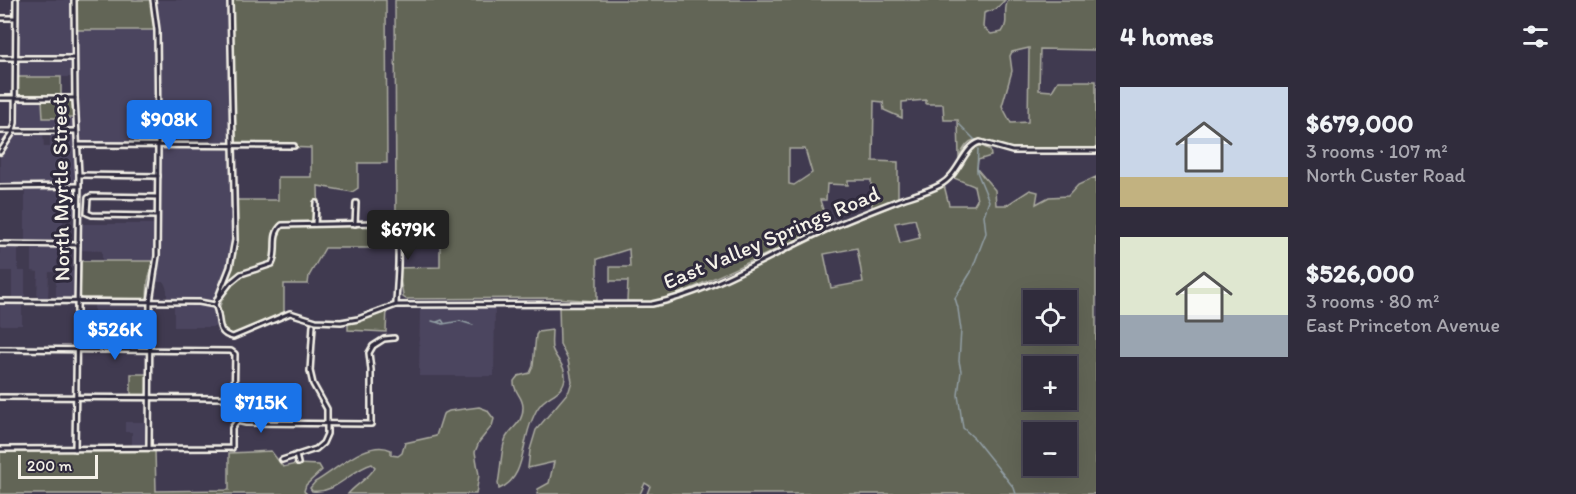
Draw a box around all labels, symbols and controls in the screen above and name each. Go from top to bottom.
text: 4 homes [1120,20,1214,52]
icon: filters [1519,20,1552,53]
street label: North Myrtle Street [45,96,76,282]
pin: $908K [127,100,211,151]
text: $908K [141,107,197,131]
text: $679,000 [1306,107,1414,139]
icon: home [1168,111,1240,183]
text: 3 rooms · 107 m² [1306,139,1448,163]
text: North Custer Road [1306,163,1466,187]
street label: East Valley Springs Road [659,180,884,295]
pin: $679K [366,210,450,261]
text: $679K [381,217,435,241]
text: $526,000 [1306,257,1414,289]
icon: home [1168,261,1240,333]
text: 3 rooms · 80 m² [1306,289,1439,313]
map controls [1023,290,1077,476]
button: locate [1023,290,1077,344]
pin: $526K [73,310,157,361]
text: East Princeton Avenue [1306,313,1500,337]
text: $526K [88,317,142,341]
button: + [1023,356,1077,410]
pin: $715K [219,383,303,434]
text: $715K [235,390,287,414]
button: − [1023,422,1077,476]
scale bar [18,452,98,480]
text: 200 m [27,456,72,475]

